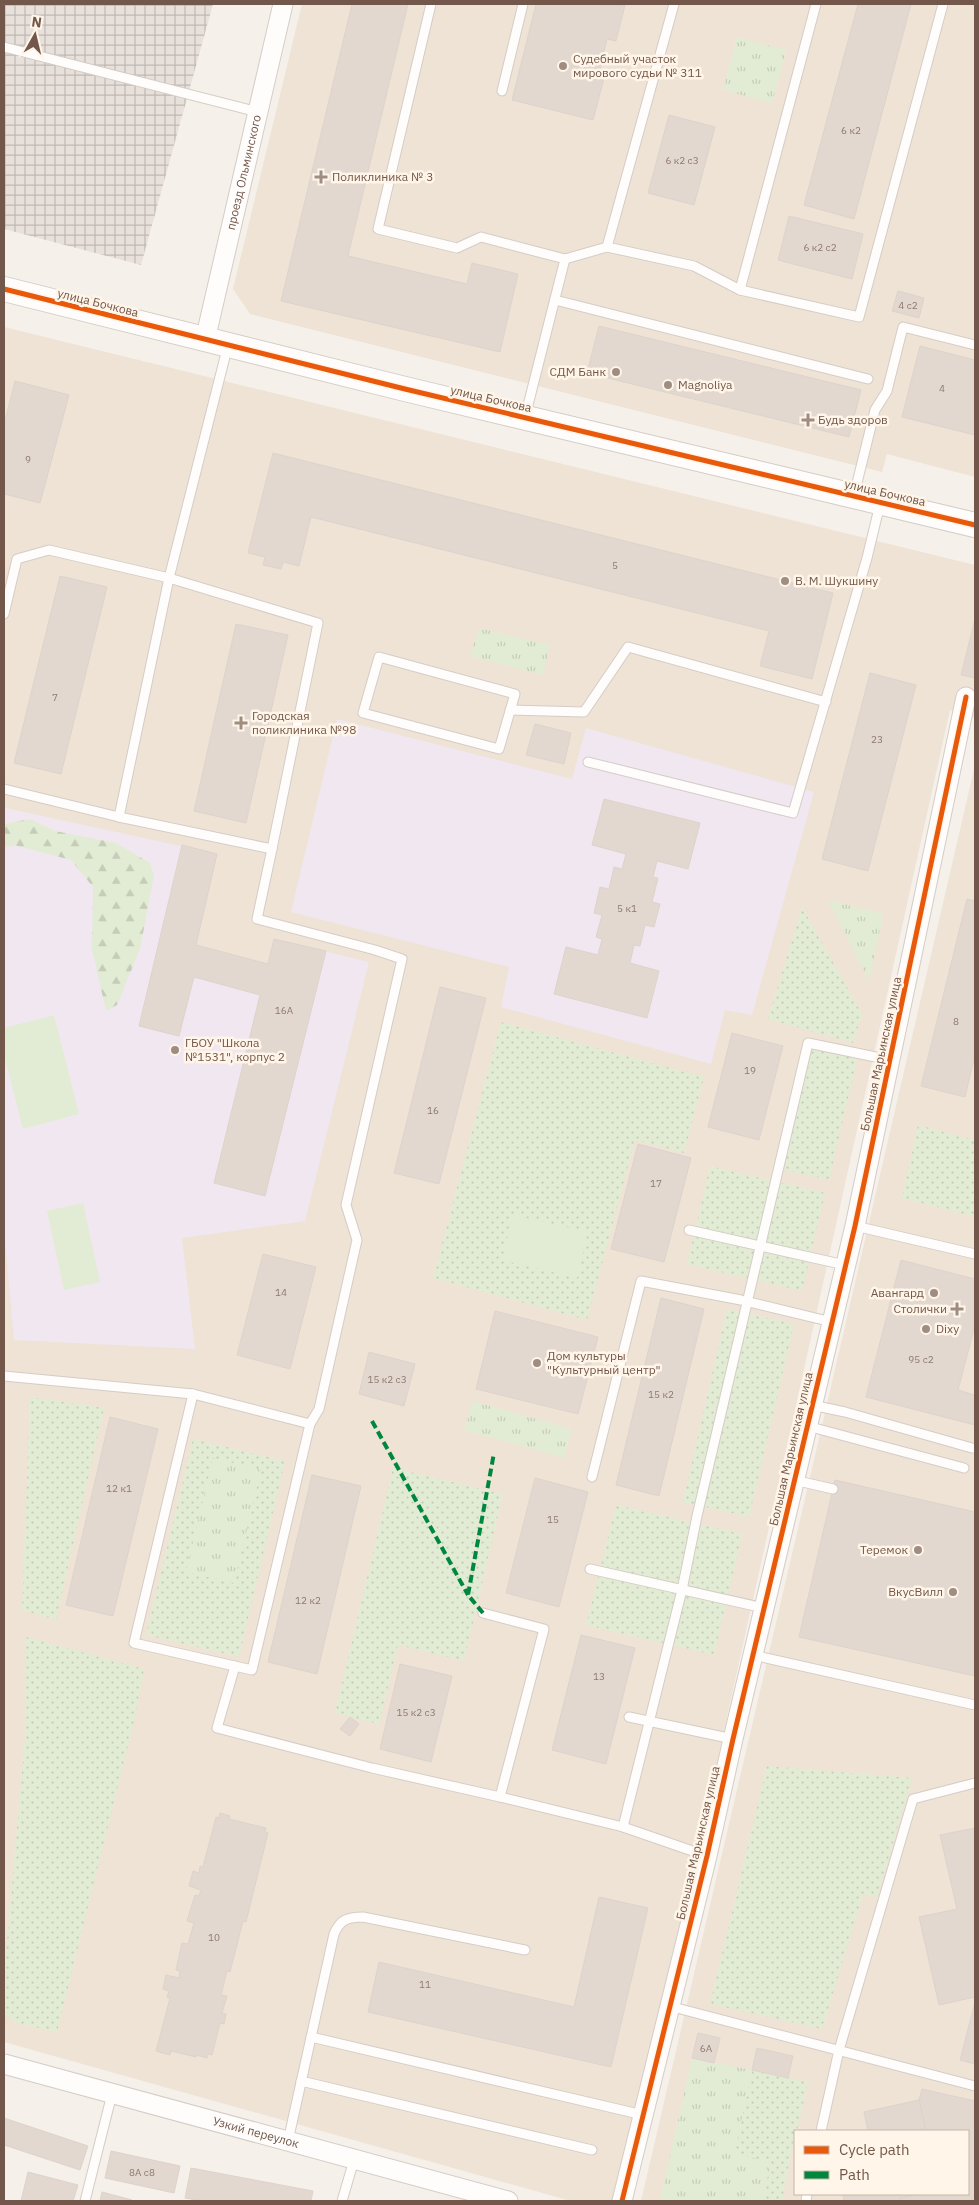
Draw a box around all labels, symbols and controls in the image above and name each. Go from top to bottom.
north arrow [10,10,60,60]
text: N [31,13,43,32]
place label: Судебный участок мирового судьи № 311 [573,51,702,80]
marker: Судебный участок мирового судьи № 311 [557,60,569,72]
street label: проезд Ольминского [223,113,264,232]
house number: 6 к2 [841,124,861,137]
house number: 6 к2 с3 [665,154,699,167]
place label: Поликлиника № 3 [332,169,433,184]
marker: Поликлиника № 3 [314,170,328,184]
house number: 6 к2 с2 [803,241,837,254]
street label: улица Бочкова [56,285,141,320]
house number: 4 с2 [898,299,918,312]
place label: СДМ Банк [550,364,606,379]
marker: СДМ Банк [610,366,622,378]
place label: Magnoliya [678,377,733,392]
marker: Magnoliya [662,379,674,391]
street label: улица Бочкова [449,382,534,415]
house number: 4 [939,382,945,395]
place label: Будь здоров [818,412,888,427]
marker: Будь здоров [802,414,814,426]
house number: 9 [25,453,31,466]
street label: улица Бочкова [843,476,928,509]
house number: 5 [612,559,618,572]
place label: В. М. Шукшину [795,573,878,588]
marker: В. М. Шукшину [779,575,791,587]
house number: 7 [52,691,58,704]
place label: Городская поликлиника №98 [252,708,356,737]
marker: Городская поликлиника №98 [234,716,248,730]
house number: 23 [871,733,883,746]
house number: 5 к1 [617,902,637,915]
street label: Большая Марьинская улица [857,975,904,1132]
house number: 16А [275,1004,294,1017]
house number: 8 [953,1015,959,1028]
place label: ГБОУ "Школа №1531", корпус 2 [185,1035,285,1064]
marker: ГБОУ "Школа №1531", корпус 2 [169,1044,181,1056]
house number: 19 [744,1064,756,1077]
house number: 16 [427,1104,439,1117]
house number: 17 [650,1177,662,1190]
place label: Авангард [871,1285,924,1300]
house number: 14 [275,1286,287,1299]
marker: Авангард [928,1287,940,1299]
place label: Столички [893,1301,947,1316]
marker: Столички [951,1303,963,1315]
place label: Dixy [936,1321,959,1336]
marker: Dixy [920,1323,932,1335]
place label: Дом культуры "Культурный центр" [547,1348,660,1377]
house number: 95 с2 [908,1353,934,1366]
marker: Дом культуры "Культурный центр" [531,1357,543,1369]
street label: Большая Марьинская улица [765,1370,816,1527]
house number: 15 к2 с3 [367,1373,407,1386]
house number: 15 к2 [648,1388,674,1401]
house number: 12 к1 [106,1482,132,1495]
house number: 15 [547,1513,559,1526]
place label: Теремок [860,1542,908,1557]
marker: Теремок [912,1544,924,1556]
place label: ВкусВилл [888,1584,943,1599]
marker: ВкусВилл [947,1586,959,1598]
house number: 12 к2 [295,1594,321,1607]
house number: 13 [593,1670,605,1683]
house number: 15 к2 с3 [396,1706,436,1719]
street label: Большая Марьинская улица [672,1764,723,1921]
house number: 10 [208,1931,220,1944]
house number: 11 [419,1978,431,1991]
house number: 6А [700,2042,713,2055]
street label: Узкий переулок [211,2113,301,2151]
legend [794,2130,969,2195]
text: Cycle path [839,2140,910,2159]
text: Path [839,2165,870,2184]
house number: 8А с8 [129,2166,155,2179]

